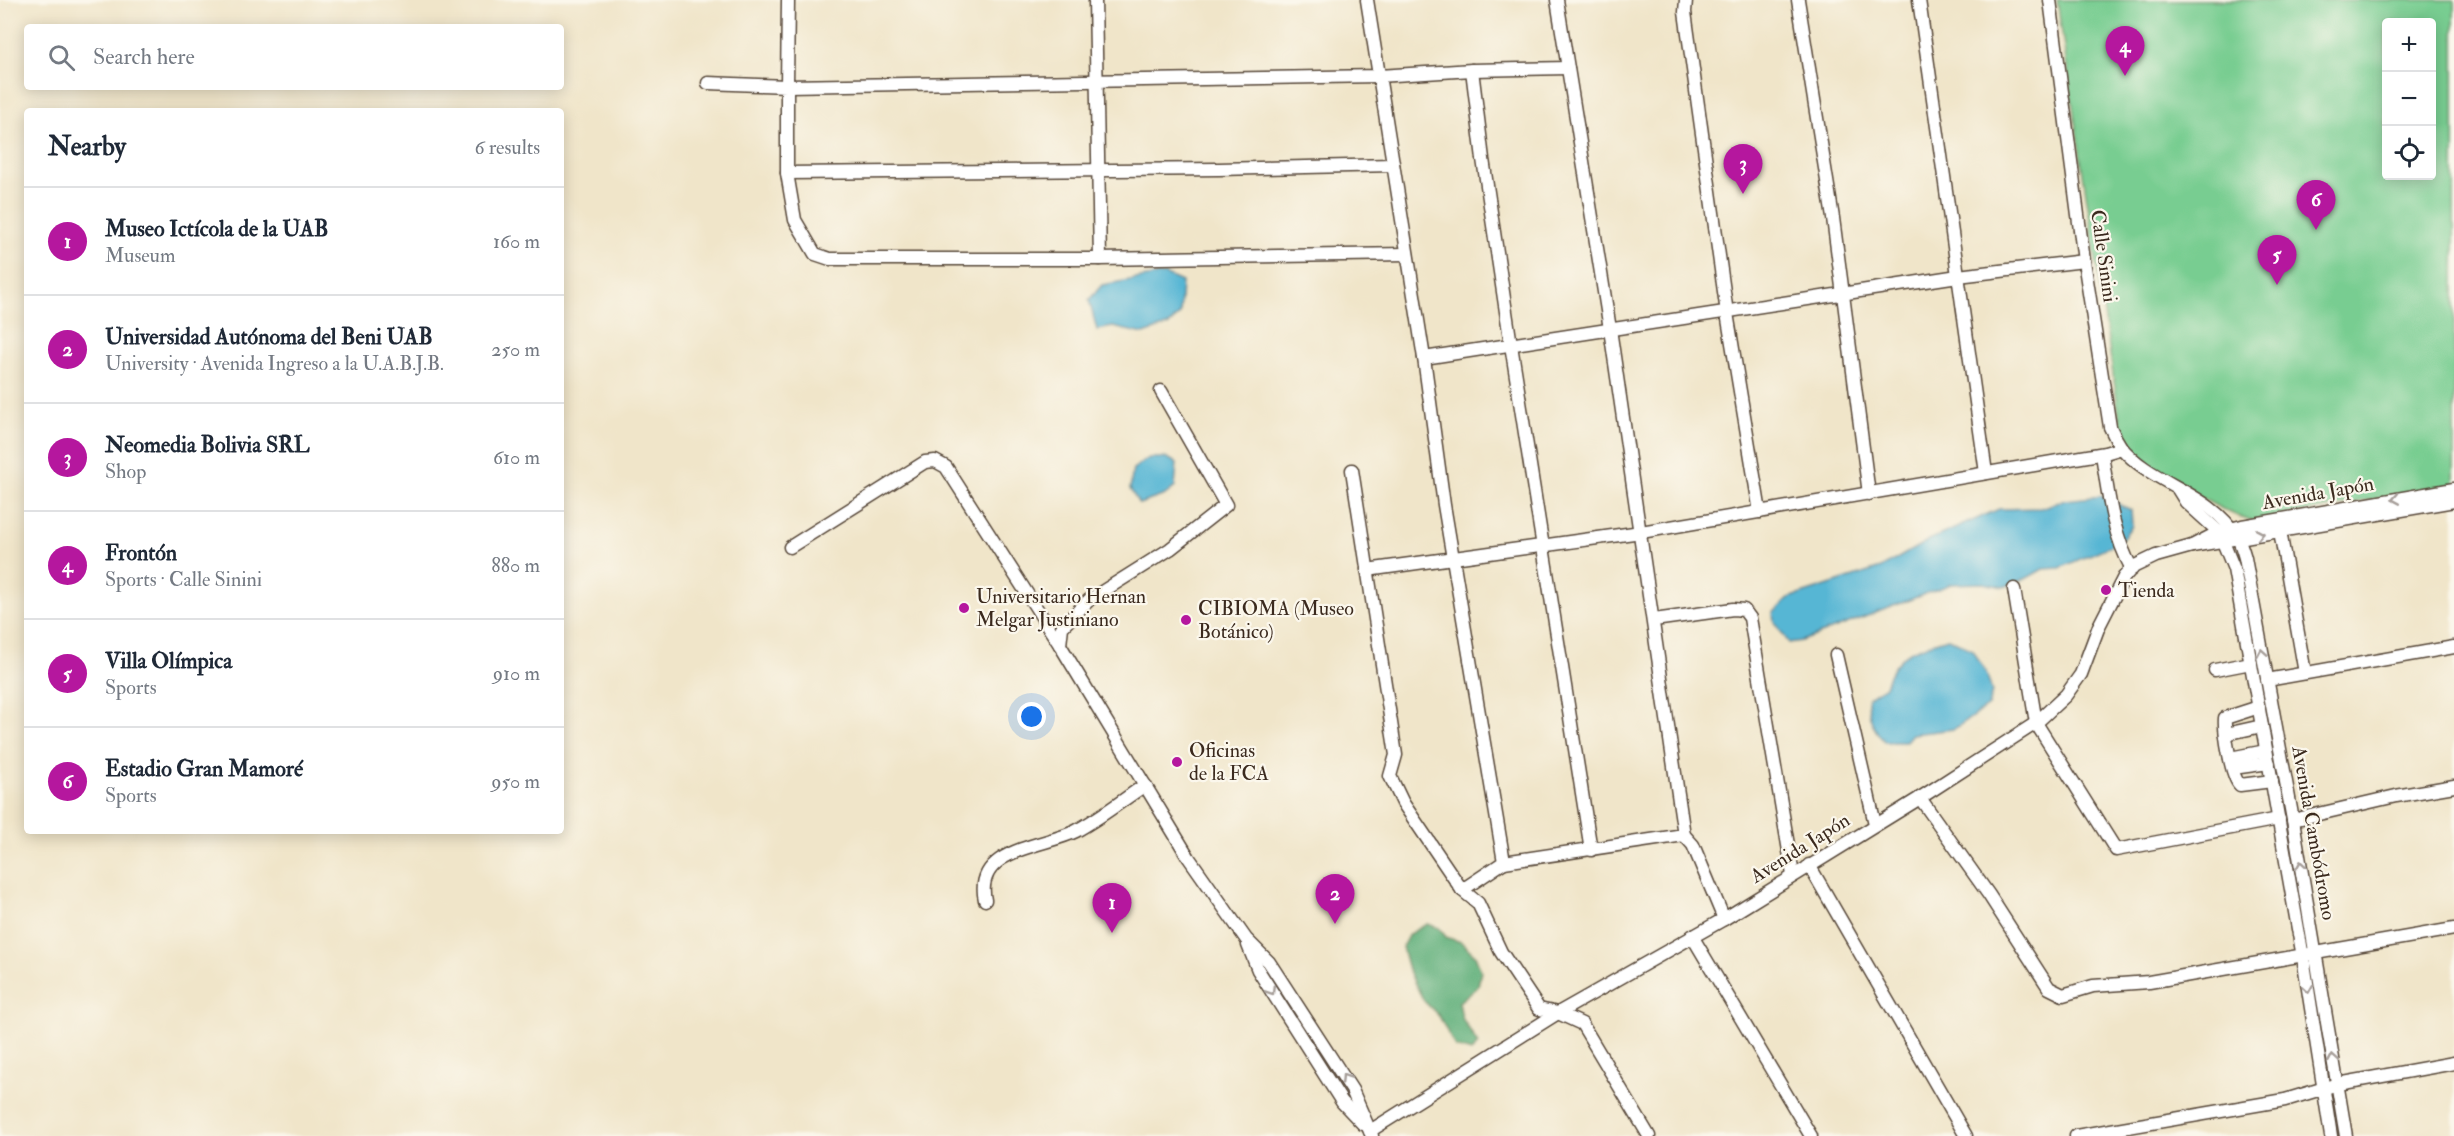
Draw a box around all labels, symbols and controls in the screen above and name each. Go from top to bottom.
map controls [2382,18,2436,180]
button: + [2382,18,2436,72]
search box [24,24,564,90]
pin: 4 [2106,26,2144,76]
icon: search [45,41,78,74]
text: Search here [93,43,195,71]
button: − [2382,72,2436,126]
button: locate [2382,126,2436,180]
text: Nearby [48,131,126,163]
text: 6 results [474,135,540,160]
pin: 3 [1724,144,1762,194]
pin: 6 [2296,180,2336,230]
street label: Calle Sinini [2085,208,2123,304]
text: Museo Ictícola de la UAB [105,215,328,243]
text: 1 [64,229,71,254]
text: 160 m [493,229,540,254]
pin: 5 [2258,236,2296,285]
text: Museum [105,243,175,268]
text: Universidad Autónoma del Beni UAB [105,323,433,351]
text: 2 [62,337,73,362]
text: 250 m [491,337,540,362]
text: University · Avenida Ingreso a la U.A.B.J.B. [105,351,444,376]
text: Neomedia Bolivia SRL [105,431,310,459]
text: 3 [64,445,71,470]
text: 610 m [493,445,540,470]
text: Shop [105,459,146,484]
street label: Avenida Japón [2259,471,2376,516]
one-way arrow [2392,493,2401,505]
one-way arrow [2255,529,2264,541]
text: Frontón [105,539,177,567]
text: 4 [62,553,73,578]
text: 880 m [491,553,540,578]
text: Sports · Calle Sinini [105,567,262,592]
place label: Tienda [2118,578,2175,603]
marker: Tienda [2099,583,2113,597]
place label: Universitario Hernan Melgar Justiniano [976,584,1146,632]
place label: CIBIOMA (Museo Botánico) [1198,596,1354,644]
marker: Universitario Hernan Melgar Justiniano [957,601,971,615]
marker: CIBIOMA (Museo Botánico) [1179,613,1193,627]
text: Villa Olímpica [105,647,232,675]
one-way arrow [2256,648,2269,658]
text: 5 [63,661,72,686]
text: 910 m [493,661,540,686]
text: Sports [105,675,157,700]
your location [1017,702,1046,731]
place label: Oficinas de la FCA [1189,738,1269,786]
street label: Avenida Cambódromo [2286,743,2342,922]
text: Estadio Gran Mamoré [105,755,303,783]
marker: Oficinas de la FCA [1170,755,1184,769]
text: 6 [62,769,73,794]
text: 950 m [491,769,540,794]
text: Sports [105,783,157,808]
street label: Avenida Japón [1745,808,1855,890]
one-way arrow [2295,861,2307,870]
pin: 2 [1316,874,1354,924]
pin: 1 [1092,884,1132,933]
one-way arrow [2301,984,2314,994]
one-way arrow [1264,985,1276,995]
one-way arrow [2327,1053,2340,1063]
one-way arrow [1341,1074,1352,1085]

